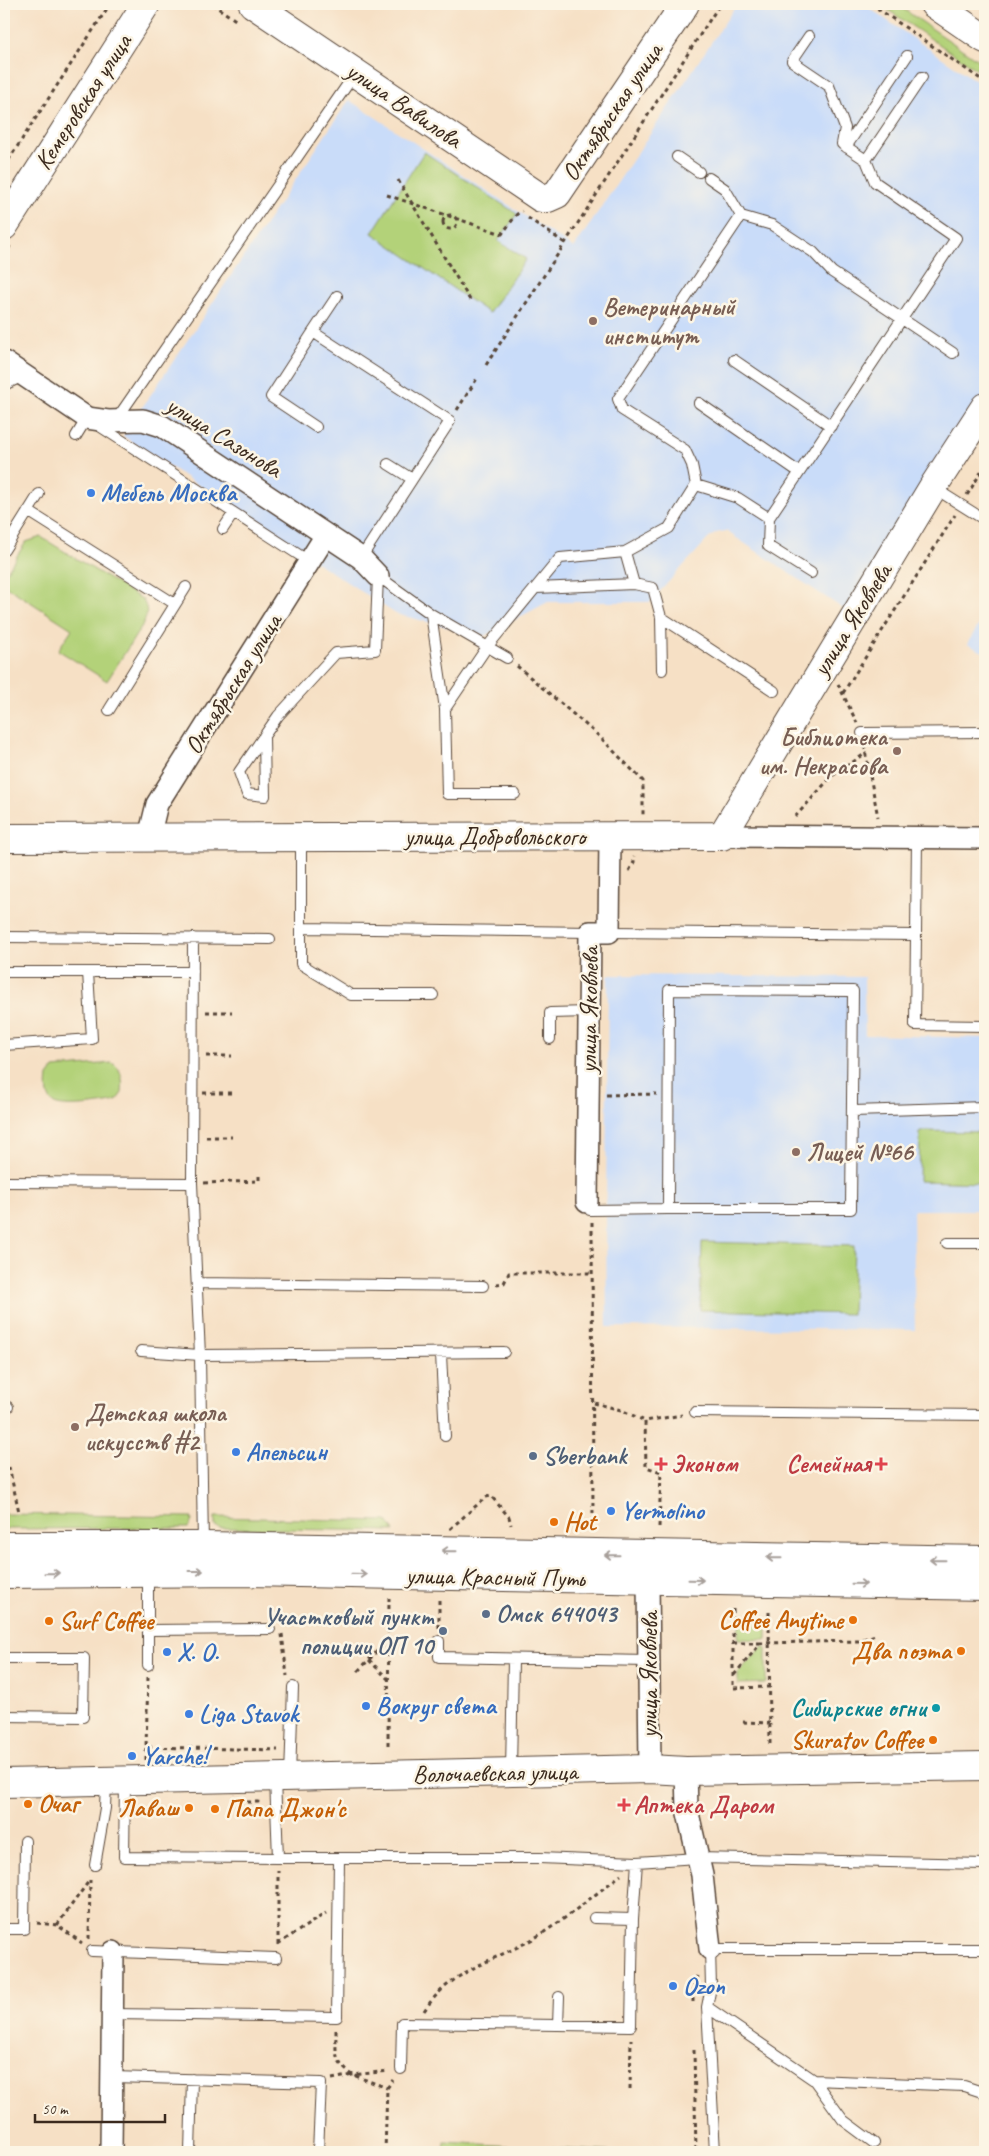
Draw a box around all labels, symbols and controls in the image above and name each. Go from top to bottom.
street label: Кемеровская улица [27,26,140,176]
street label: Октябрьская улица [554,35,671,187]
street label: улица Вавилова [338,53,470,157]
place label: Ветеринарный институт [603,291,737,352]
marker: Ветеринарный институт [587,315,599,327]
street label: улица Сазонова [159,388,289,486]
place label: Мебель Москва [101,477,238,509]
marker: Мебель Москва [85,487,97,499]
street label: улица Яковлева [804,555,901,684]
street label: Октябрьская улица [177,605,290,760]
place label: Библиотека им. Некрасова [759,721,889,782]
marker: Библиотека им. Некрасова [891,745,903,757]
street label: улица Добровольского [403,821,589,853]
street label: улица Яковлева [572,944,606,1076]
place label: Лицей №66 [806,1136,915,1168]
marker: Лицей №66 [790,1146,802,1158]
place label: Детская школа искусств #2 [85,1397,228,1458]
marker: Детская школа искусств #2 [69,1421,81,1433]
place label: Апельсин [246,1436,329,1468]
place label: Sberbank [543,1440,629,1472]
marker: Апельсин [230,1446,242,1458]
place label: Эконом [671,1448,739,1480]
place label: Семейная [787,1448,873,1480]
marker: Sberbank [527,1450,539,1462]
marker: Эконом [655,1458,667,1470]
marker: Семейная [875,1458,887,1470]
place label: Yermolino [621,1495,706,1527]
marker: Yermolino [605,1505,617,1517]
place label: Hot [564,1506,598,1538]
marker: Hot [548,1516,560,1528]
one-way arrow [441,1547,457,1556]
one-way arrow [604,1550,620,1560]
one-way arrow [766,1553,782,1562]
one-way arrow [929,1555,945,1565]
street label: улица Красный Путь [403,1559,587,1595]
one-way arrow [188,1567,204,1576]
one-way arrow [44,1568,60,1578]
one-way arrow [350,1569,367,1579]
one-way arrow [688,1575,704,1585]
one-way arrow [850,1579,866,1588]
place label: Омск 644043 [496,1598,619,1630]
place label: Участковый пункт полиции ОП 10 [263,1601,436,1662]
place label: Coffee Anytime [718,1604,845,1636]
place label: Surf Coffee [59,1605,156,1637]
marker: Омск 644043 [480,1608,492,1620]
street label: улица Яковлева [633,1609,665,1740]
marker: Coffee Anytime [847,1614,859,1626]
marker: Surf Coffee [43,1615,55,1627]
marker: Участковый пункт полиции ОП 10 [437,1625,449,1637]
place label: Два поэта [852,1635,953,1667]
place label: X. O. [177,1636,220,1668]
marker: Два поэта [955,1645,967,1657]
marker: X. O. [161,1646,173,1658]
place label: Вокруг света [376,1690,497,1722]
place label: Сибирские огни [791,1692,928,1724]
place label: Liga Stavok [199,1698,301,1730]
marker: Вокруг света [360,1700,372,1712]
marker: Сибирские огни [930,1702,942,1714]
marker: Liga Stavok [183,1708,195,1720]
place label: Skuratov Coffee [790,1724,925,1756]
marker: Skuratov Coffee [927,1734,939,1746]
place label: Yarche! [142,1740,213,1772]
marker: Yarche! [126,1750,138,1762]
street label: Волочаевская улица [412,1756,580,1790]
place label: Очаг [38,1788,82,1820]
place label: Аптека Даром [634,1789,775,1821]
place label: Лаваш [118,1792,180,1824]
place label: Папа Джон'с [225,1793,348,1825]
marker: Очаг [22,1798,34,1810]
marker: Аптека Даром [618,1799,630,1811]
marker: Лаваш [183,1802,195,1814]
marker: Папа Джон'с [209,1803,221,1815]
place label: Ozon [683,1970,725,2002]
marker: Ozon [667,1980,679,1992]
scale bar [35,2091,165,2123]
text: 50 m [42,2100,69,2119]

